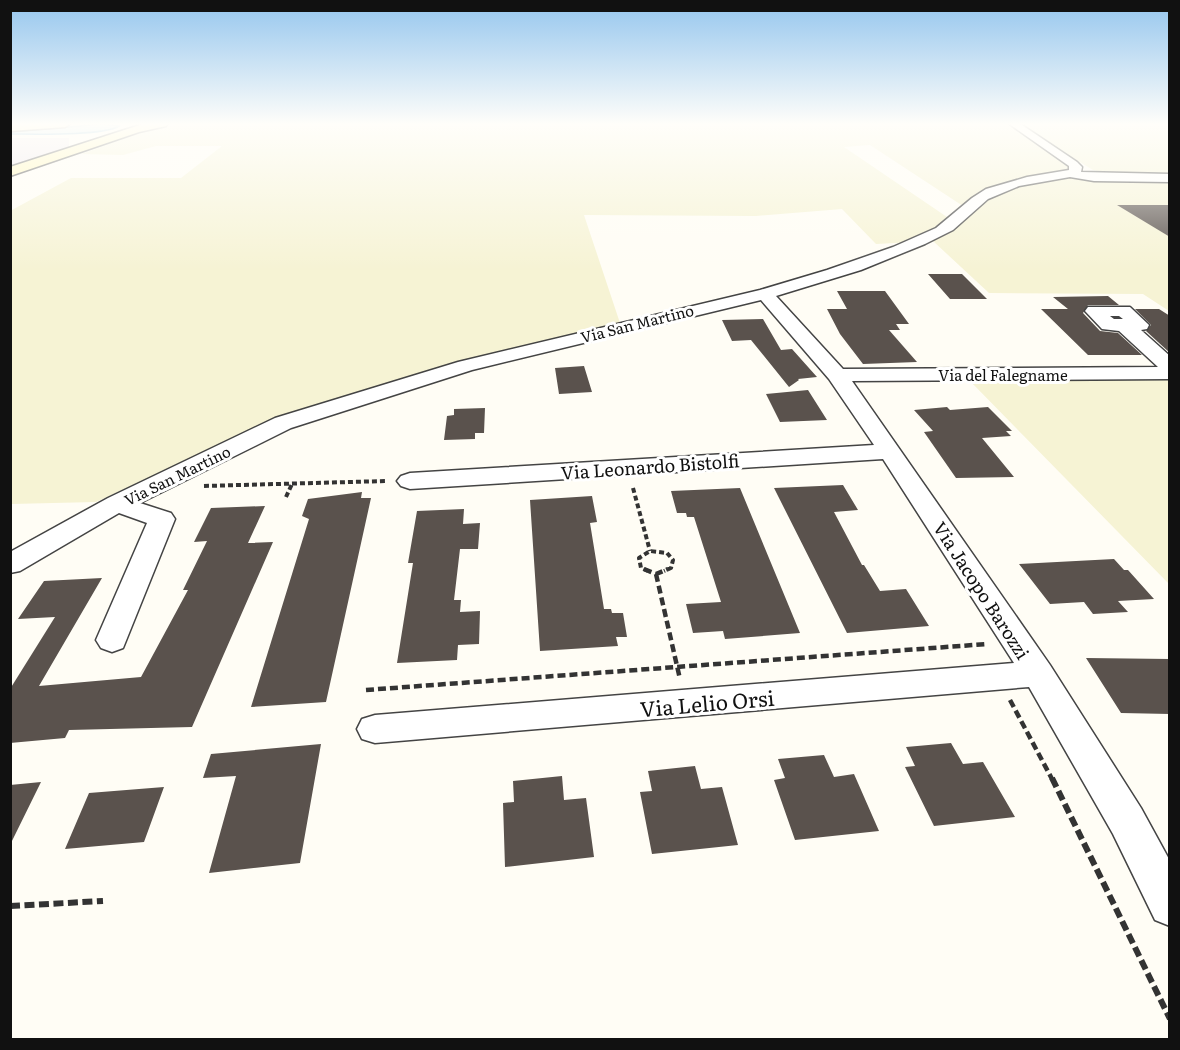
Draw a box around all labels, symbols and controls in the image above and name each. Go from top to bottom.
street label: Via San Martino [578,298,696,348]
street label: Via del Falegname [938,363,1068,386]
street label: Via San Martino [120,439,234,511]
street label: Via Leonardo Bistolfi [560,446,741,486]
street label: Via Jacopo Barozzi [927,516,1037,664]
street label: Via Lelio Orsi [639,681,775,723]

